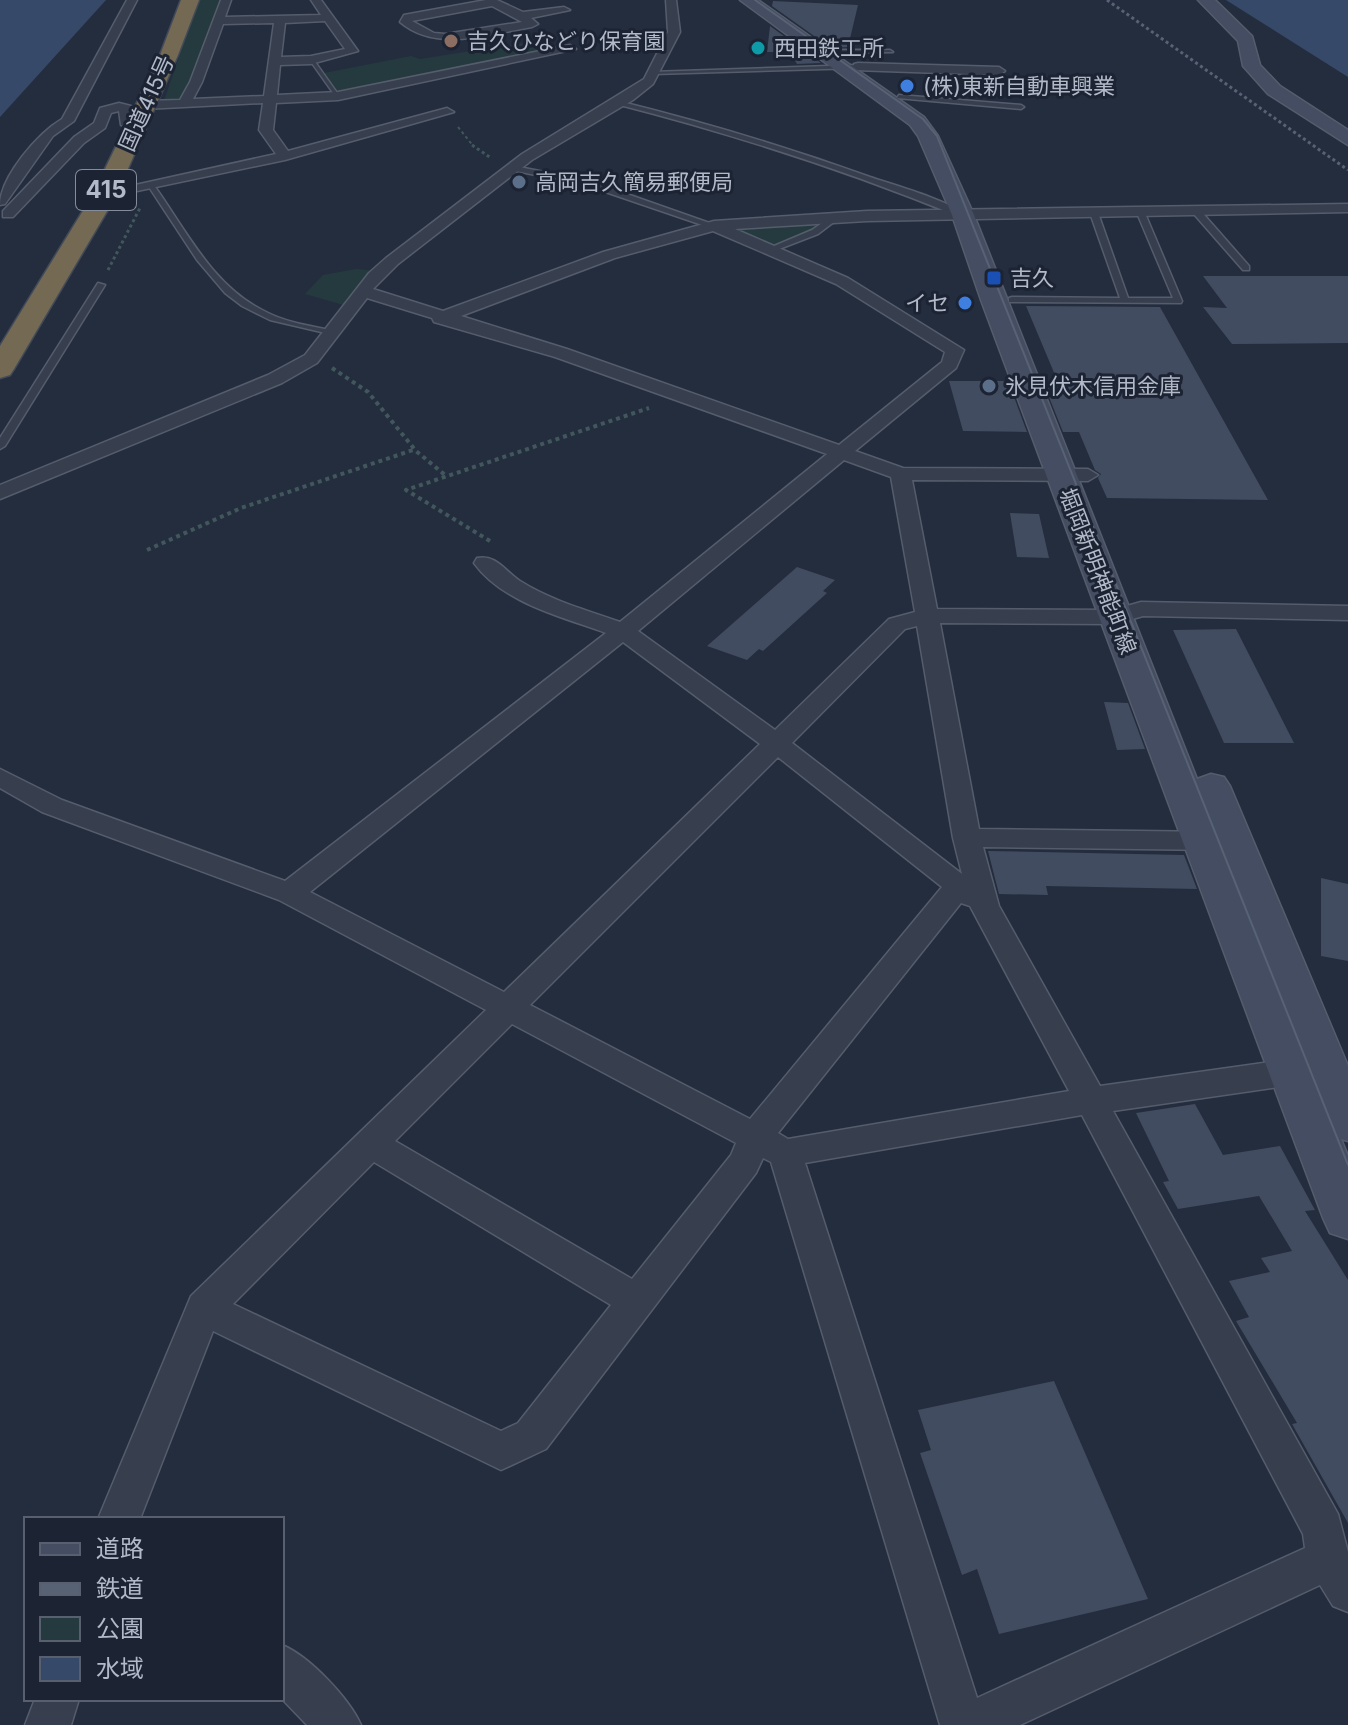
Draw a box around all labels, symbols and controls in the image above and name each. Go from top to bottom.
place label: 吉久ひなどり保育園 [467,28,665,54]
marker: 吉久ひなどり保育園 [442,32,460,50]
place label: 西田鉄工所 [774,35,884,61]
marker: 西田鉄工所 [749,39,767,57]
street label: 国道415号 [113,51,179,155]
place label: (株)東新自動車興業 [923,73,1115,99]
marker: (株)東新自動車興業 [898,77,916,95]
place label: 高岡吉久簡易郵便局 [535,169,733,195]
road number: 415 [76,170,136,210]
marker: 高岡吉久簡易郵便局 [510,173,528,191]
place label: 吉久 [1010,265,1054,291]
marker: 吉久 [985,269,1003,287]
place label: イセ [905,290,949,316]
marker: イセ [956,294,974,312]
place label: 氷見伏木信用金庫 [1005,373,1181,399]
marker: 氷見伏木信用金庫 [980,377,998,395]
street label: 堀岡新明神能町線 [1054,484,1142,658]
legend [24,1517,284,1701]
text: 道路 [96,1534,144,1563]
text: 鉄道 [96,1574,144,1603]
text: 公園 [96,1614,144,1643]
text: 水域 [96,1654,144,1683]

